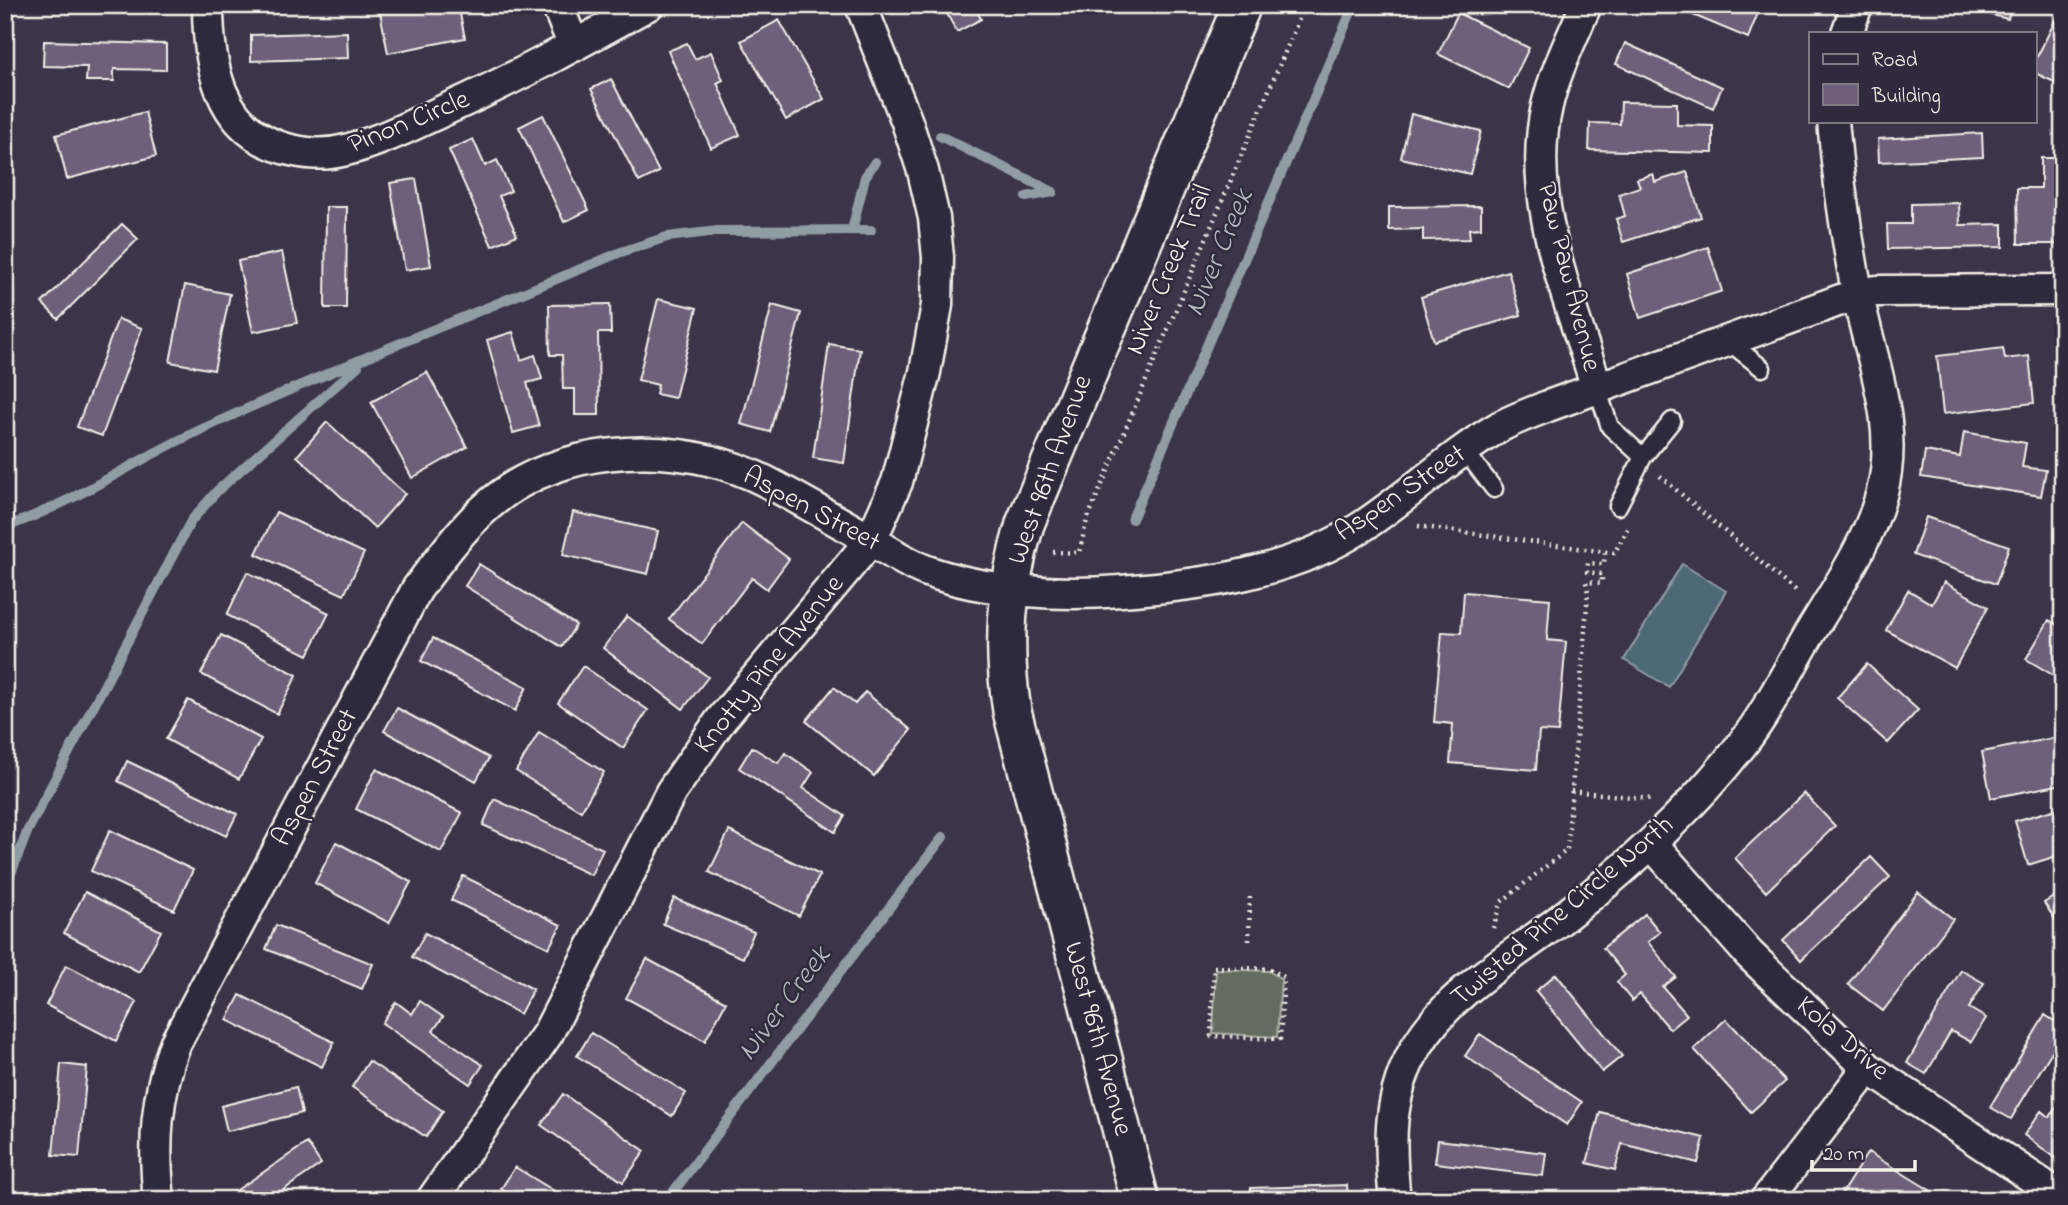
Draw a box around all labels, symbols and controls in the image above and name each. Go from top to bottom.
legend [1809,32,2036,122]
text: Road [1872,46,1918,76]
street label: Pinon Circle [342,80,476,166]
text: Building [1871,82,1941,114]
street label: Niver Creek Trail [1116,178,1224,362]
street label: Paw Paw Avenue [1525,178,1611,376]
water label: Niver Creek [1174,181,1267,323]
street label: West 96th Avenue [998,369,1104,571]
street label: Aspen Street [1327,435,1475,553]
street label: Aspen Street [735,457,887,563]
street label: Knotty Pine Avenue [685,566,855,763]
street label: Aspen Street [263,702,369,854]
street label: Twisted Pine Circle North [1442,806,1684,1018]
water label: Niver Creek [727,936,844,1071]
street label: West 96th Avenue [1051,938,1143,1141]
street label: Kola Drive [1786,987,1898,1092]
scale bar [1812,1128,1916,1172]
text: 20 m [1823,1140,1864,1170]

